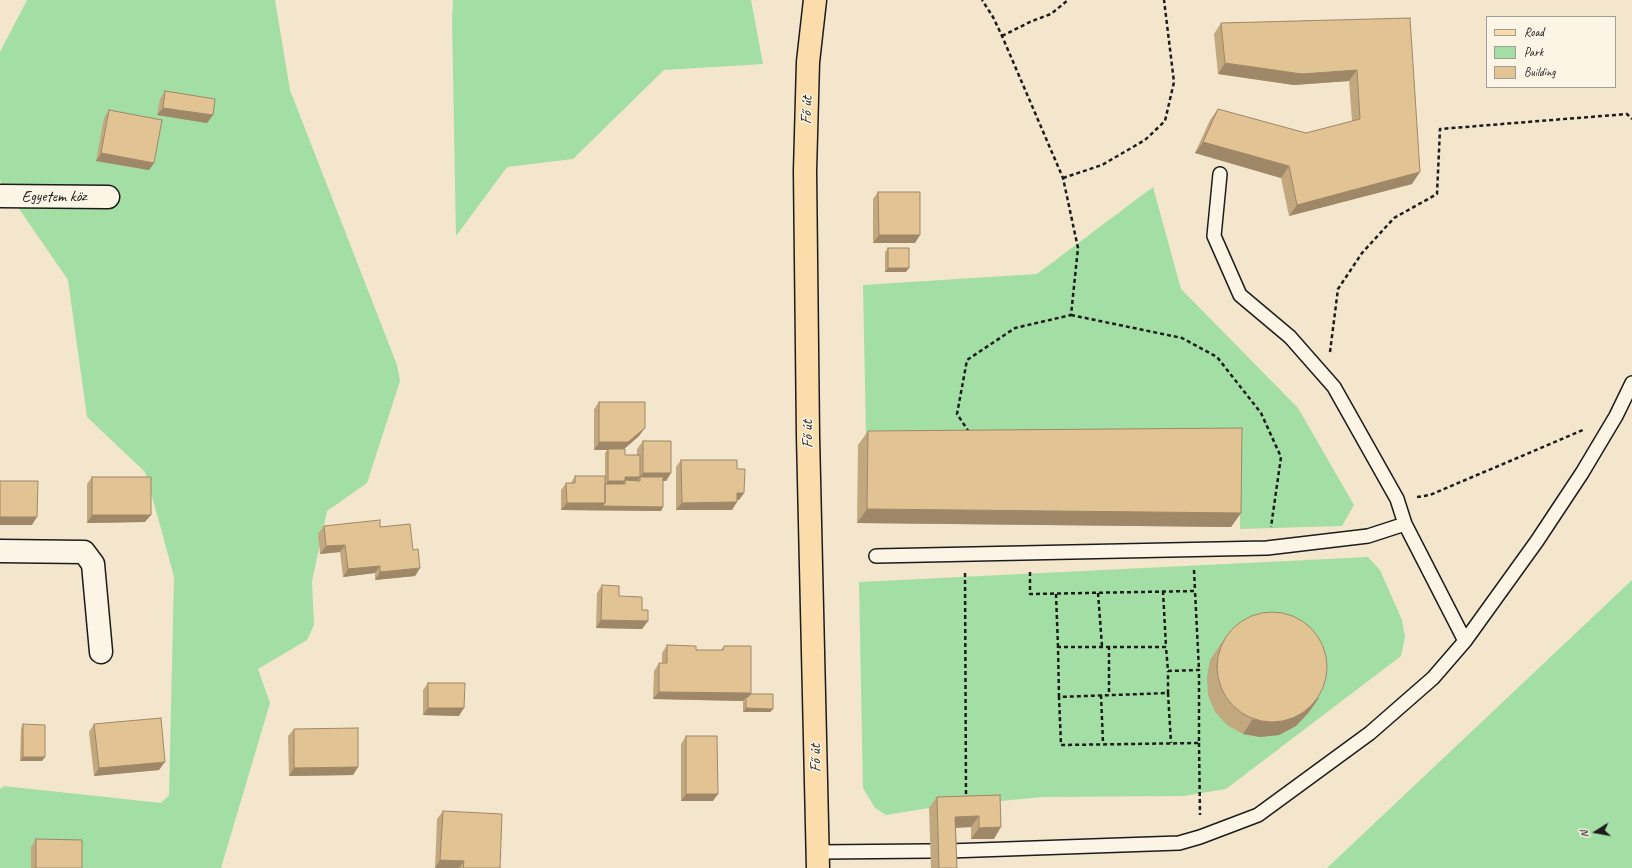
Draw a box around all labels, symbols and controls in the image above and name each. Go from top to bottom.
legend [1486,16,1616,88]
text: Road [1524,24,1544,40]
text: Park [1524,44,1543,60]
text: Building [1524,64,1556,80]
street label: Fő út [797,96,817,124]
street label: Egyetem köz [22,187,86,207]
street label: Fő út [798,420,818,448]
street label: Fő út [806,744,826,772]
north arrow [1576,812,1616,852]
text: N [1577,830,1592,839]

